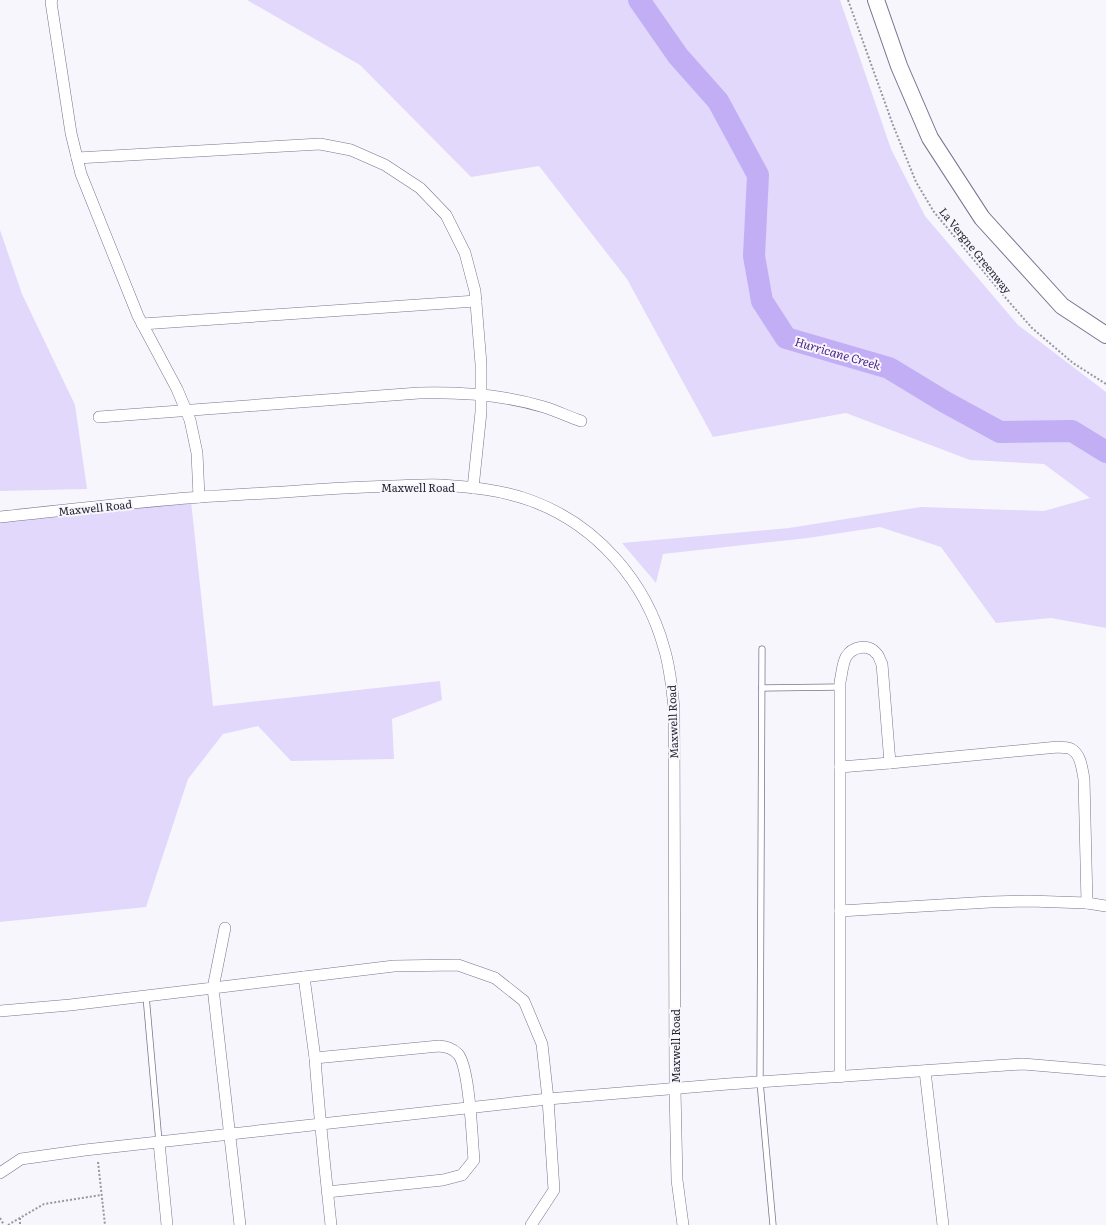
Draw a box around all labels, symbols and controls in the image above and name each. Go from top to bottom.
street label: La Vergne Greenway [936,203,1016,297]
water label: Hurricane Creek [793,332,883,374]
street label: Maxwell Road [381,479,455,495]
street label: Maxwell Road [57,495,133,519]
street label: Maxwell Road [663,684,681,759]
street label: Maxwell Road [667,1009,683,1083]

